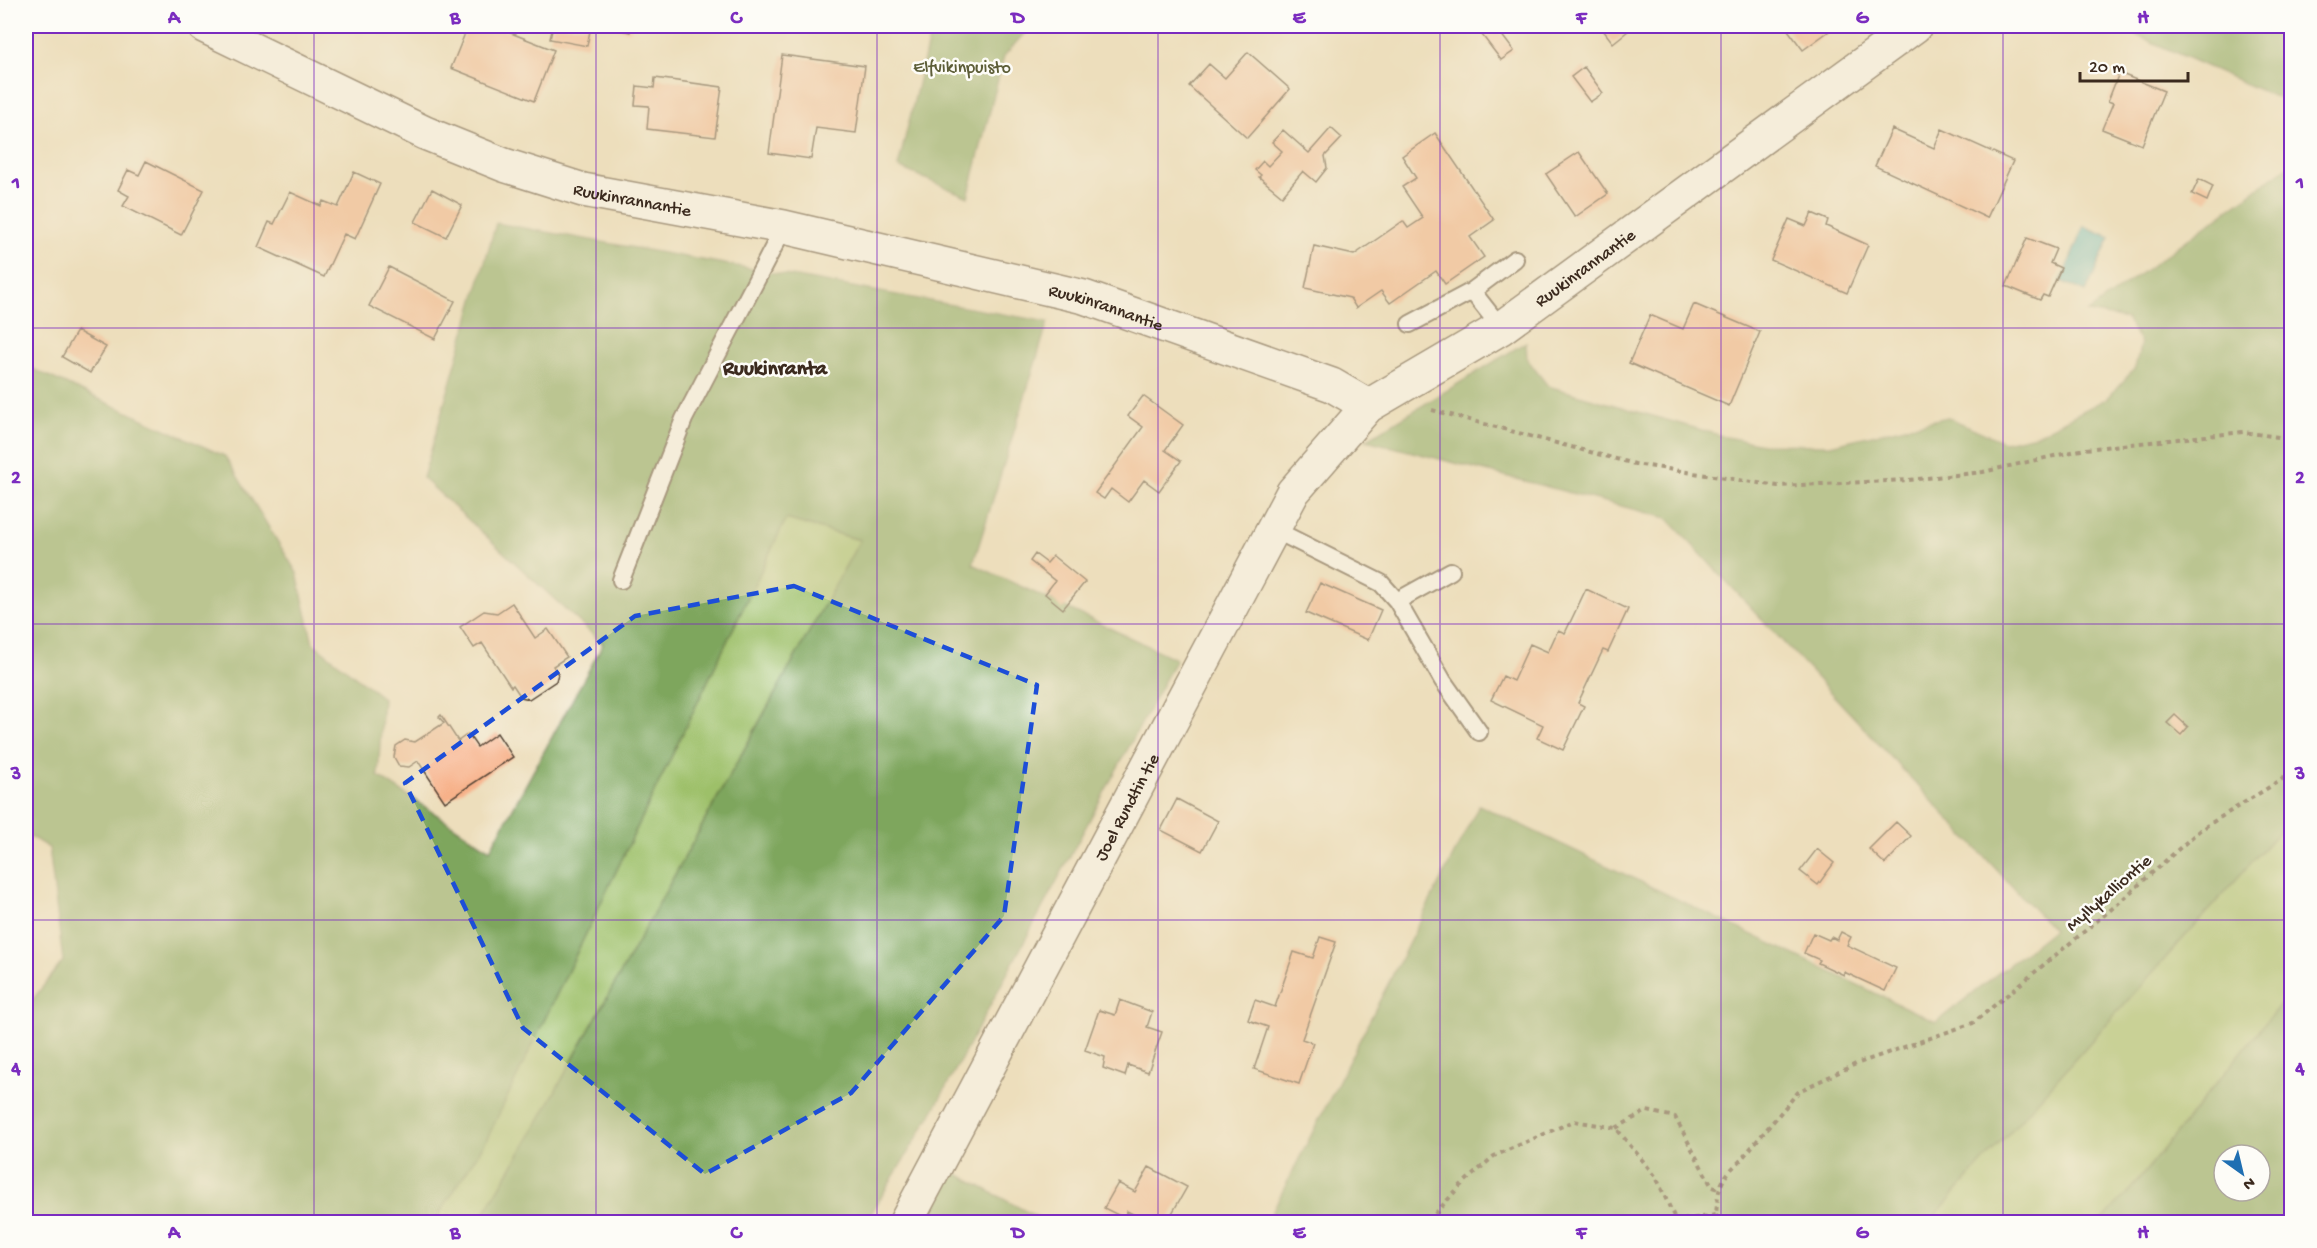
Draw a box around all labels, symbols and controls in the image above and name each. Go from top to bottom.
text: A [167,8,182,31]
text: B [449,8,461,31]
text: C [730,8,744,31]
text: D [1009,8,1025,31]
text: E [1293,8,1307,31]
text: F [1575,8,1588,31]
text: G [1856,8,1870,31]
text: H [2137,8,2149,31]
scale bar [2080,45,2188,83]
park label: Elfvikinpuisto [913,58,1011,79]
text: 20 m [2089,58,2125,79]
text: 1 [11,173,20,196]
text: 1 [2295,173,2304,196]
street label: Ruukinrannantie [570,180,693,223]
street label: Ruukinrannantie [1532,225,1641,313]
street label: Ruukinrannantie [1046,281,1166,337]
district label: Ruukinranta [722,358,828,383]
text: 2 [11,468,21,491]
text: 2 [2295,468,2305,491]
street label: Joel Rundtin tie [1091,750,1166,865]
text: 3 [10,764,21,787]
text: 3 [2294,764,2305,787]
street label: Myllykalliontie [2063,851,2157,937]
text: 4 [10,1059,21,1082]
text: 4 [2294,1059,2305,1082]
north arrow [2212,1143,2272,1203]
text: N [2238,1172,2258,1194]
text: A [167,1223,182,1246]
text: B [449,1223,461,1246]
text: C [730,1223,744,1246]
text: D [1009,1223,1025,1246]
text: E [1293,1223,1307,1246]
text: F [1575,1223,1588,1246]
text: G [1856,1223,1870,1246]
text: H [2137,1223,2149,1246]

